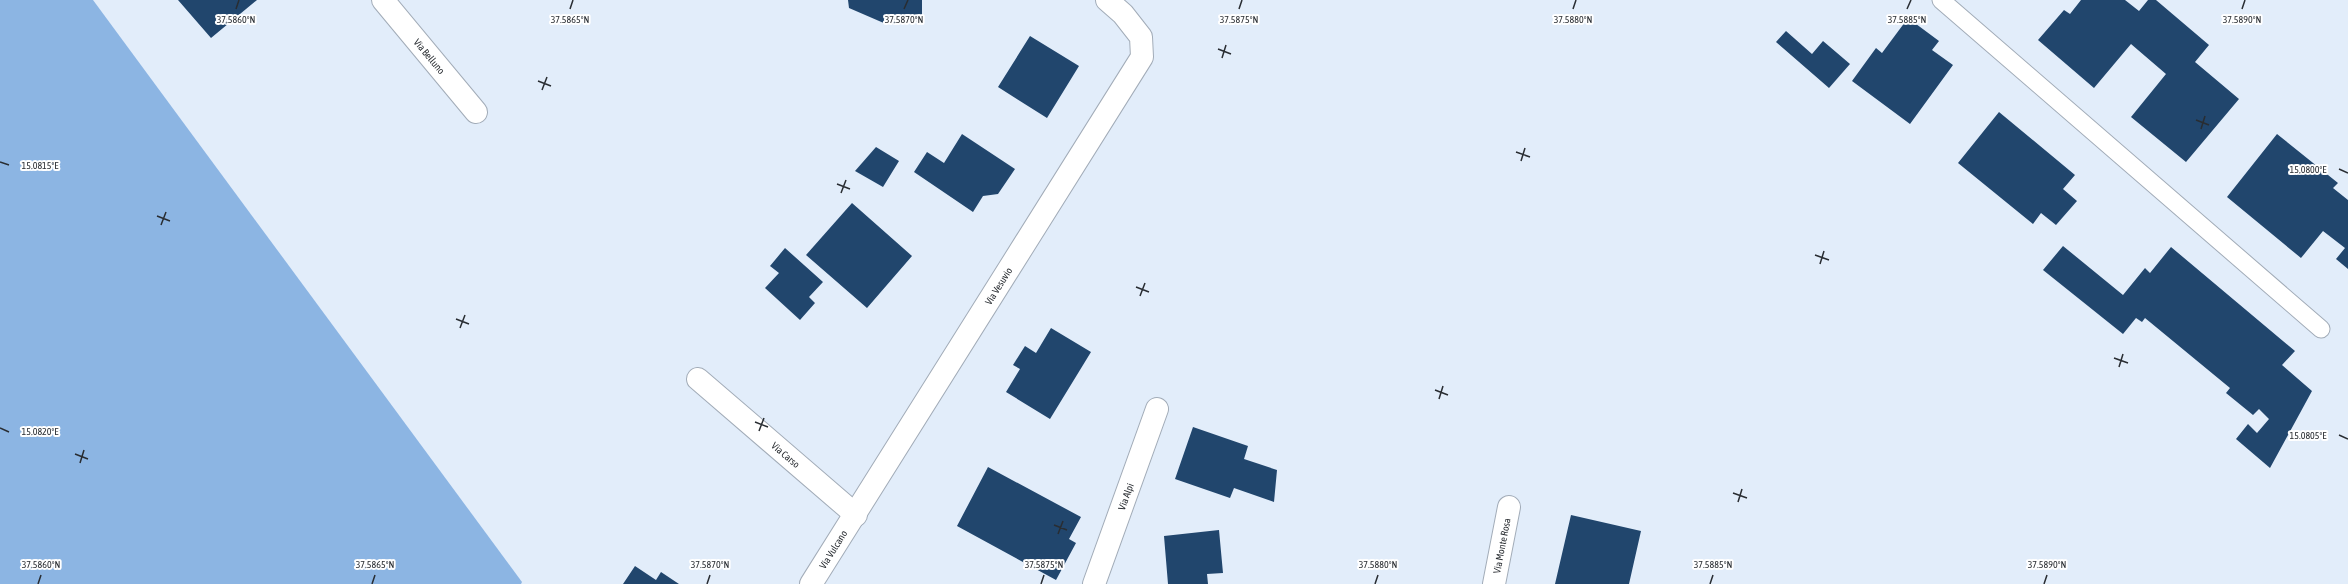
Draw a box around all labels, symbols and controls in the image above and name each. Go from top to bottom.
text: 37.5860°N [217,14,255,25]
text: 37.5865°N [551,14,589,25]
text: 37.5870°N [885,14,923,25]
text: 37.5875°N [1220,14,1258,25]
text: 37.5880°N [1554,14,1592,25]
text: 37.5885°N [1888,14,1926,25]
text: 37.5890°N [2223,14,2261,25]
street label: Via Belluno [412,36,448,76]
text: 15.0815°E [22,160,59,171]
text: 15.0800°E [2290,164,2327,175]
street label: Via Vesuvio [982,265,1014,307]
text: 15.0820°E [22,426,59,437]
text: 15.0805°E [2290,430,2327,441]
street label: Via Carso [770,440,802,470]
street label: Via Alpi [1116,482,1135,511]
street label: Via Monte Rosa [1491,517,1512,574]
street label: Via Vulcano [817,528,849,571]
text: 37.5860°N [22,559,60,570]
text: 37.5865°N [356,559,394,570]
text: 37.5870°N [691,559,729,570]
text: 37.5875°N [1025,559,1063,570]
text: 37.5880°N [1359,559,1397,570]
text: 37.5885°N [1694,559,1732,570]
text: 37.5890°N [2028,559,2066,570]

